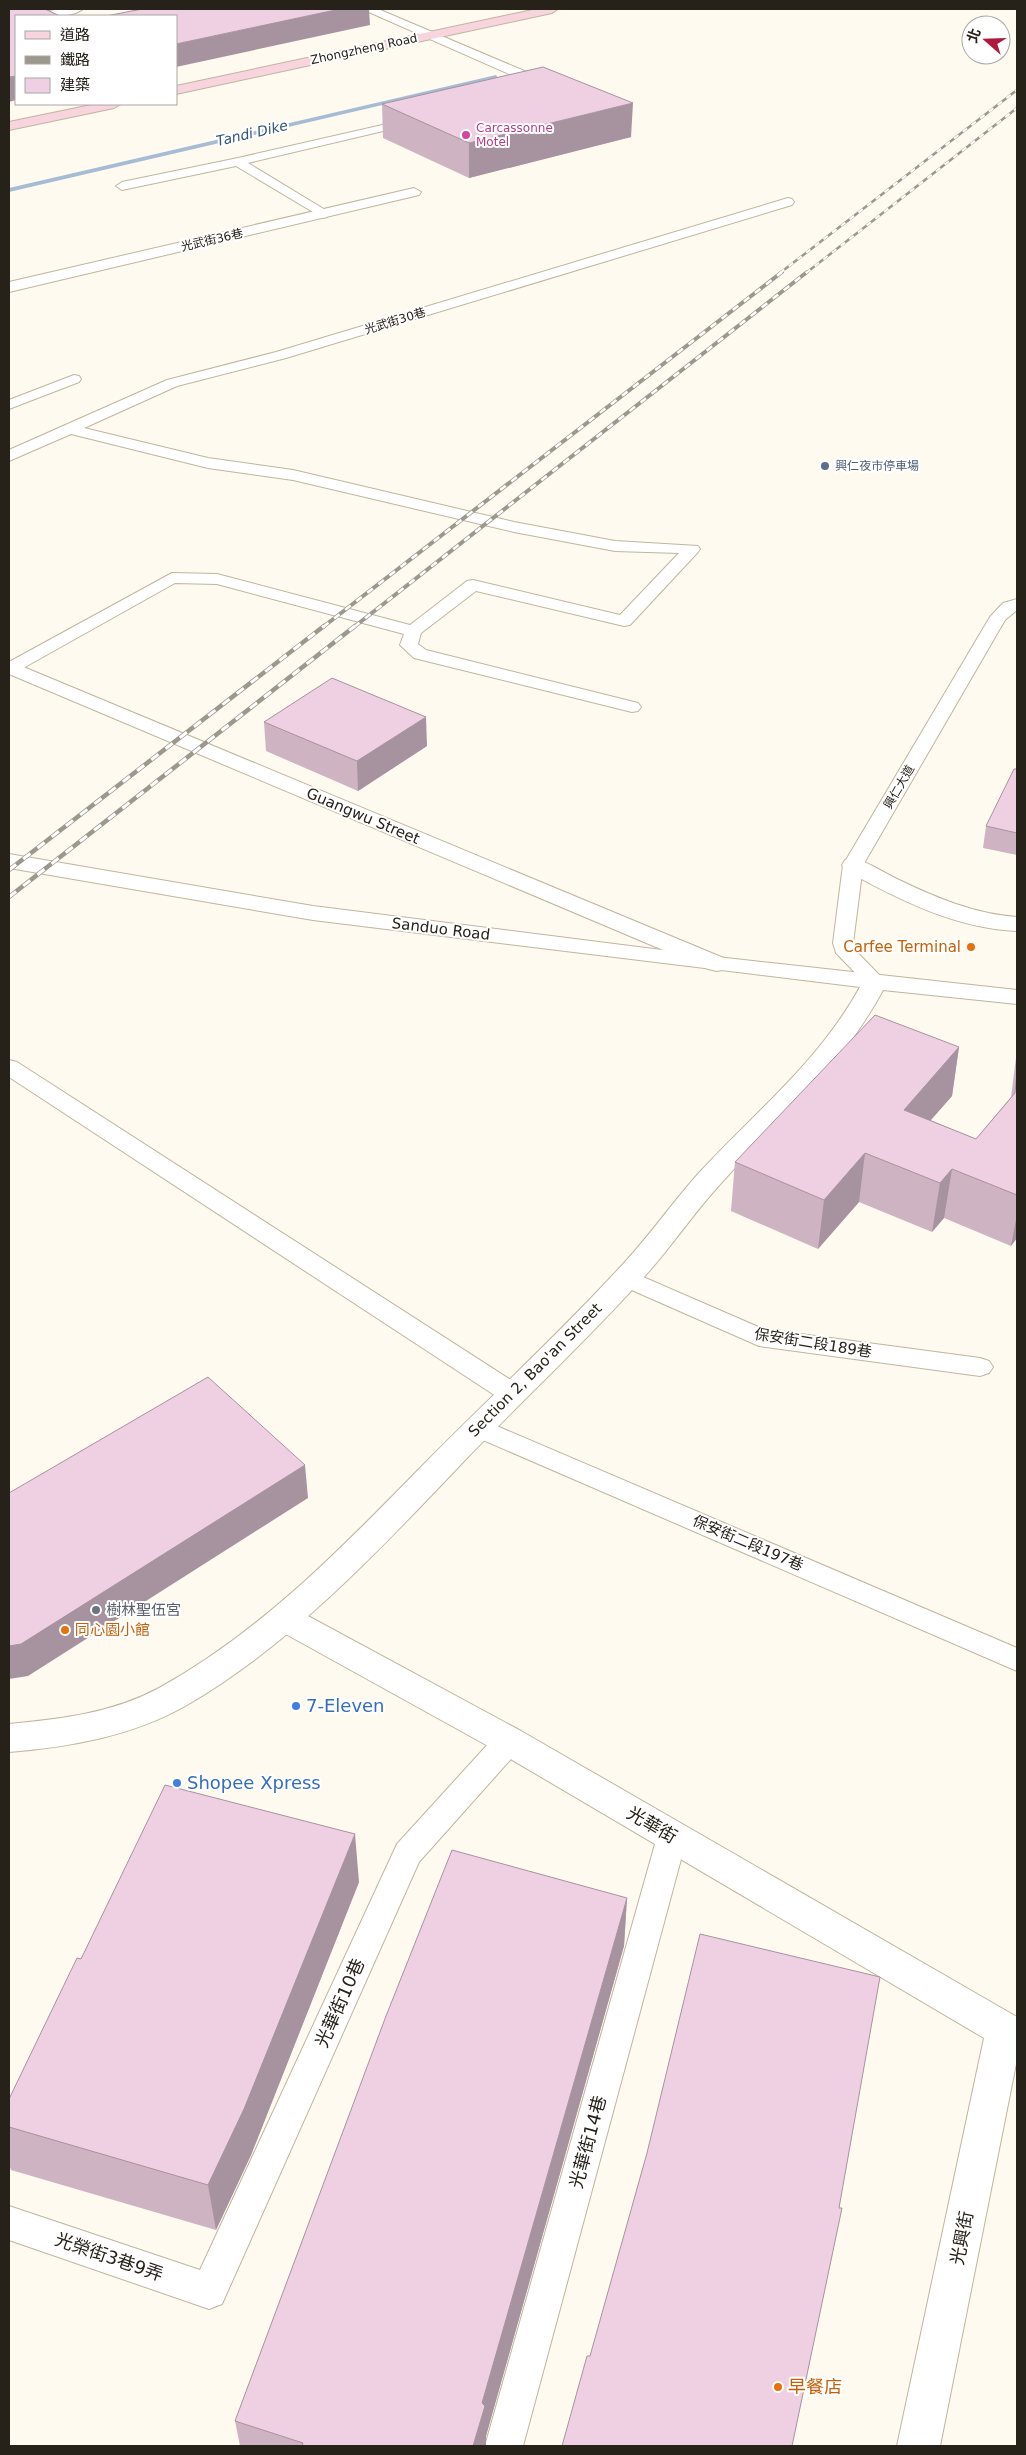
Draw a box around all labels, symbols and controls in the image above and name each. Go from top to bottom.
legend [15,15,178,105]
north arrow [961,15,1011,65]
text: 道路 [60,26,90,44]
text: 北 [964,26,984,45]
street label: Zhongzheng Road [309,31,419,67]
text: 鐵路 [60,51,90,69]
text: 建築 [60,76,90,94]
water label: Tandi Dike [215,117,289,149]
place label: Carcassonne Motel [476,121,553,149]
marker: Carcassonne Motel [460,129,472,141]
street label: 光武街36巷 [180,226,244,254]
street label: 光武街30巷 [363,305,427,337]
place label: 興仁夜市停車場 [835,459,919,473]
marker: 興仁夜市停車場 [819,460,831,472]
street label: 興仁大道 [881,763,917,811]
street label: Guangwu Street [304,784,423,848]
street label: Sanduo Road [391,914,491,944]
place label: Carfee Terminal [843,938,961,956]
marker: Carfee Terminal [965,941,977,953]
street label: Section 2, Bao'an Street [464,1299,606,1441]
street label: 保安街二段189巷 [753,1325,873,1361]
street label: 保安街二段197巷 [690,1512,806,1574]
place label: 樹林聖伍宮 [106,1601,181,1619]
marker: 樹林聖伍宮 [90,1604,102,1616]
place label: 同心園小館 [75,1621,150,1639]
marker: 同心園小館 [59,1624,71,1636]
place label: 7-Eleven [306,1695,385,1716]
marker: 7-Eleven [290,1700,302,1712]
place label: Shopee Xpress [187,1772,321,1793]
marker: Shopee Xpress [171,1777,183,1789]
street label: 光華街 [624,1802,681,1847]
street label: 光華街10巷 [311,1955,368,2050]
street label: 光華街14巷 [565,2093,610,2190]
street label: 光興街 [946,2209,977,2266]
street label: 光榮街3巷9弄 [52,2228,166,2285]
place label: 早餐店 [788,2376,842,2397]
marker: 早餐店 [772,2381,784,2393]

